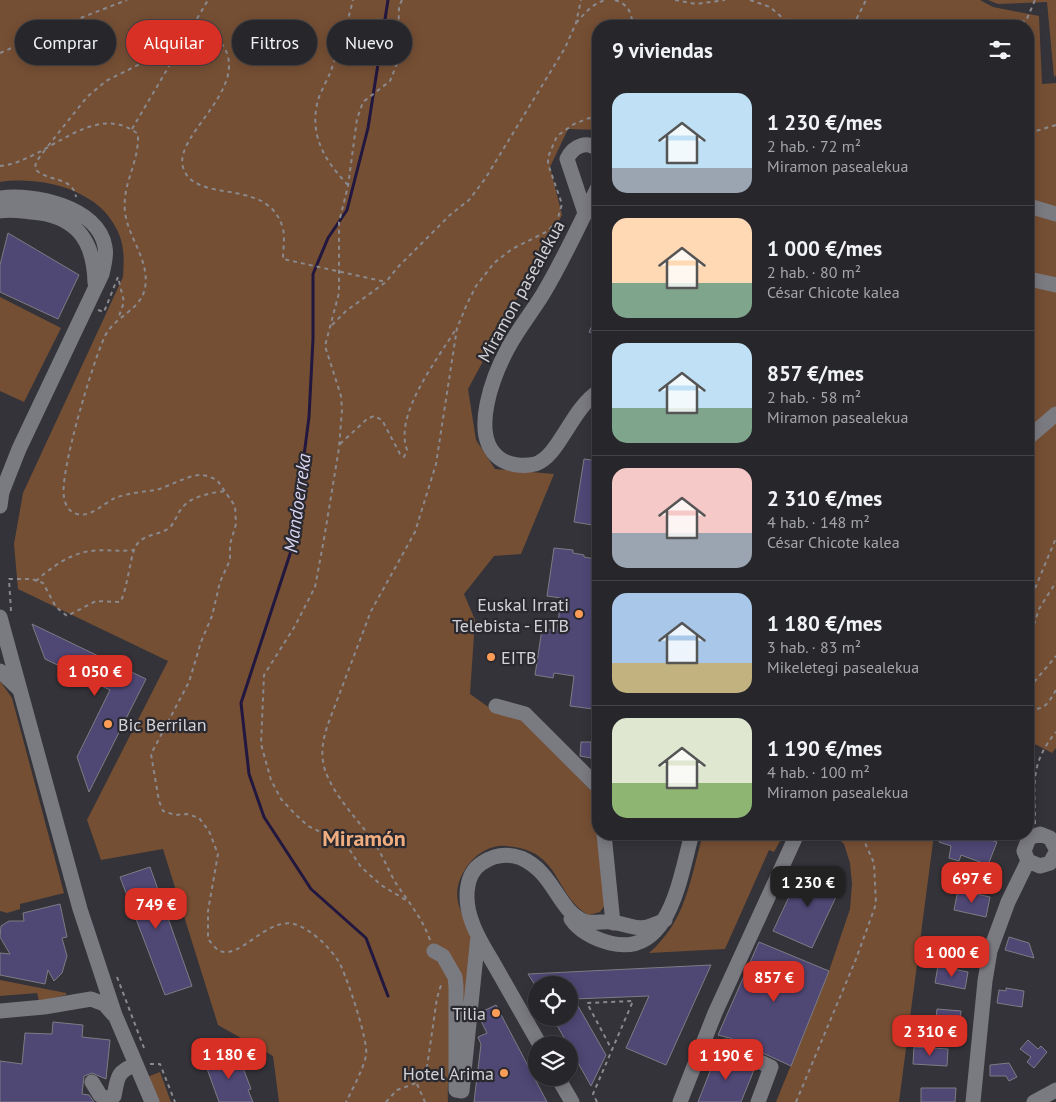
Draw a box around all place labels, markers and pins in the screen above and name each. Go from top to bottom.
place label: Euskal Irrati Telebista - EITB [452,593,569,637]
marker: Euskal Irrati Telebista - EITB [573,608,585,620]
place label: EITB [501,646,536,669]
marker: EITB [485,651,497,663]
pin: 1 050 € [49,654,141,697]
place label: Bic Berrilan [118,713,207,736]
marker: Bic Berrilan [102,718,114,730]
pin: 697 € [937,862,1007,904]
pin: 1 230 € [762,866,854,908]
pin: 749 € [121,888,191,930]
pin: 1 000 € [906,936,998,978]
pin: 857 € [739,960,809,1003]
place label: Tilia [452,1002,486,1025]
marker: Tilia [490,1007,502,1019]
pin: 2 310 € [884,1014,976,1057]
pin: 1 180 € [183,1038,275,1080]
pin: 1 190 € [680,1038,772,1081]
place label: Hotel Arima [403,1062,494,1085]
marker: Hotel Arima [498,1067,510,1079]

